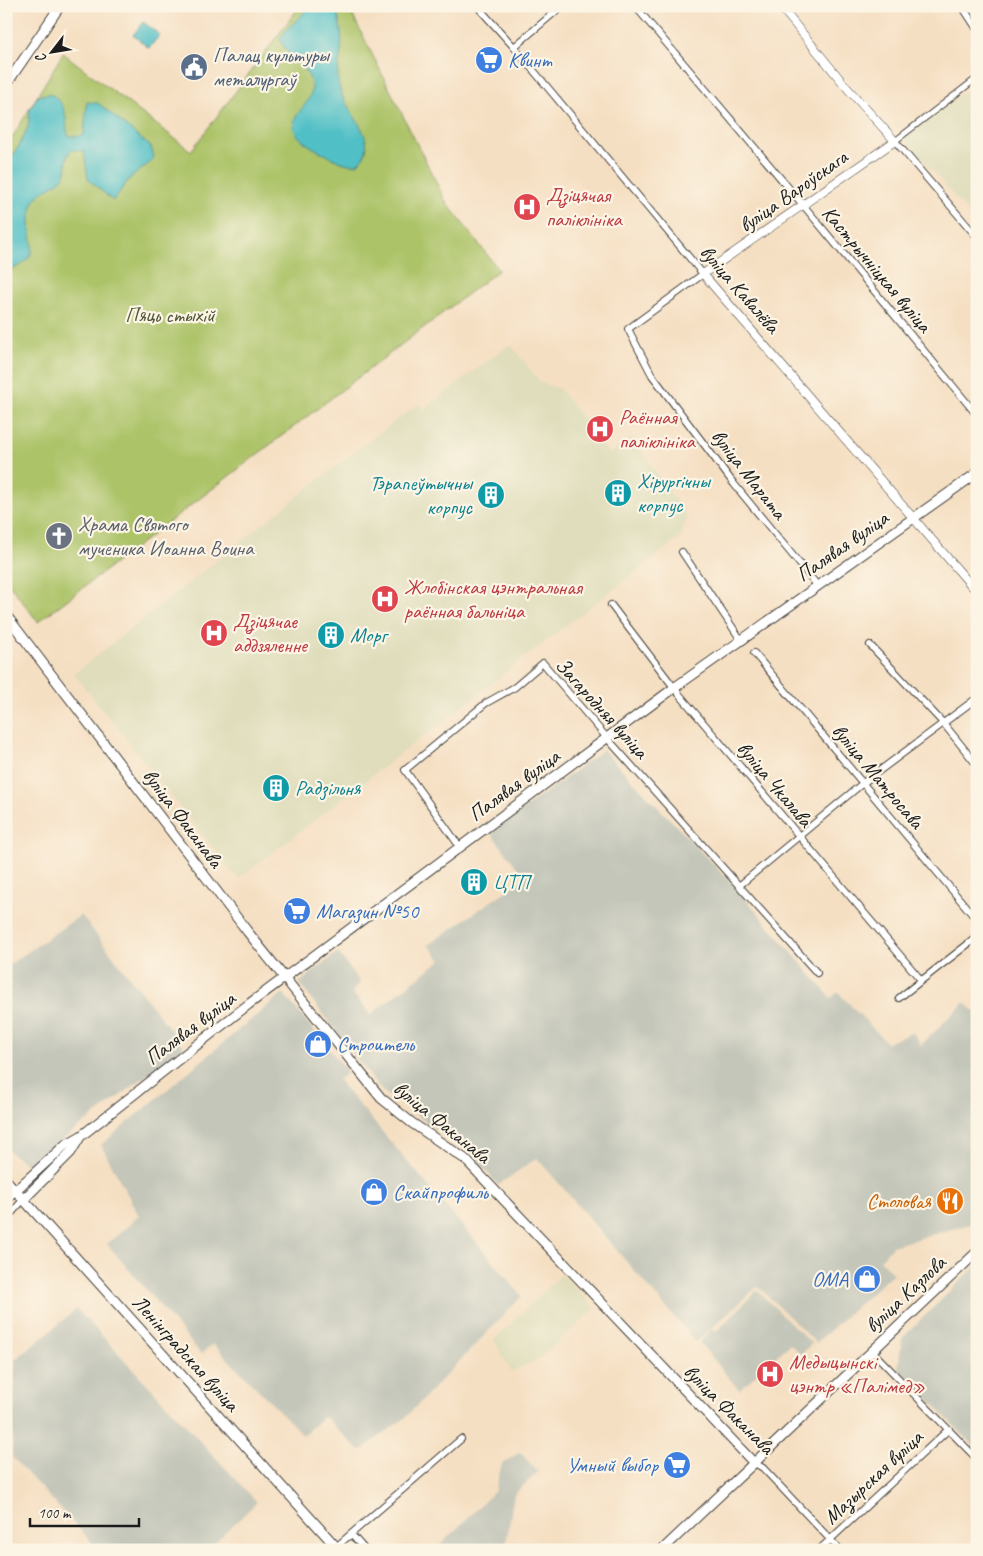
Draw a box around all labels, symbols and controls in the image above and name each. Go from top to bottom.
north arrow [28,28,78,78]
place label: Палац культуры металургаў [213,42,331,92]
supermarket icon: Квинт [474,45,504,75]
place label: Квинт [508,47,553,73]
text: С [31,49,50,66]
public building icon: Палац культуры металургаў [179,52,209,82]
street label: вуліца Вароўскага [734,143,854,238]
place label: Дзіцячая паліклініка [546,182,623,232]
hospital icon: Дзіцячая паліклініка [512,192,542,222]
street label: Кастрычніцкая вуліца [816,200,939,339]
street label: вуліца Кавалёва [694,239,787,340]
park label: Пяць стыхій [125,302,216,328]
place label: Раённая паліклініка [619,404,696,454]
hospital icon: Раённая паліклініка [585,414,615,444]
street label: вуліца Марата [706,424,793,526]
place label: Хірургічны корпус [637,468,712,518]
place label: Тэрапеўтычны корпус [370,470,474,520]
building icon: Хірургічны корпус [603,478,633,508]
building icon: Тэрапеўтычны корпус [476,480,506,510]
street label: Палявая вуліца [791,504,895,587]
place label: Храма Святого мученика Иоанна Воина [78,511,255,561]
church icon: Храма Святого мученика Иоанна Воина [44,521,74,551]
place label: Жлобінская цэнтральная раённая бальніца [404,574,584,624]
hospital icon: Жлобінская цэнтральная раённая бальніца [370,584,400,614]
place label: Дзіцячае аддзяленне [233,608,309,658]
hospital icon: Дзіцячае аддзяленне [199,618,229,648]
building icon: Морг [316,620,346,650]
place label: Морг [350,622,389,648]
street label: Загародняя вуліца [550,652,655,765]
street label: вуліца Матросава [826,718,931,835]
street label: вуліца Чкалава [731,736,820,834]
street label: Палявая вуліца [463,742,566,827]
street label: вуліца Факанава [137,763,230,874]
building icon: Радзільня [261,773,291,803]
place label: Радзільня [295,775,362,801]
building icon: ЦТП [459,867,489,897]
place label: ЦТП [493,869,533,895]
supermarket icon: Магазин №50 [282,896,312,926]
place label: Магазин №50 [316,898,420,924]
street label: Палявая вуліца [140,984,242,1070]
shop icon: Строитель [303,1029,333,1059]
place label: Строитель [337,1031,415,1057]
street label: вуліца Факанава [388,1075,497,1170]
shop icon: Скайпрофиль [359,1177,389,1207]
place label: Скайпрофиль [393,1179,489,1205]
restaurant icon: Столовая [935,1186,965,1216]
place label: Столовая [867,1188,932,1214]
street label: вуліца Казлова [859,1249,952,1338]
shop icon: ОМА [852,1264,882,1294]
place label: ОМА [812,1266,848,1292]
street label: Ленінградская вуліца [127,1289,246,1418]
place label: Медыцынскі цэнтр «Палімед» [789,1349,926,1399]
street label: вуліца Факанава [678,1358,781,1461]
hospital icon: Медыцынскі цэнтр «Палімед» [755,1359,785,1389]
street label: Мазырская вуліца [818,1423,930,1530]
supermarket icon: Умный выбор [662,1450,692,1480]
place label: Умный выбор [567,1452,659,1478]
scale bar [30,1496,139,1528]
text: 100 m [38,1504,72,1523]

